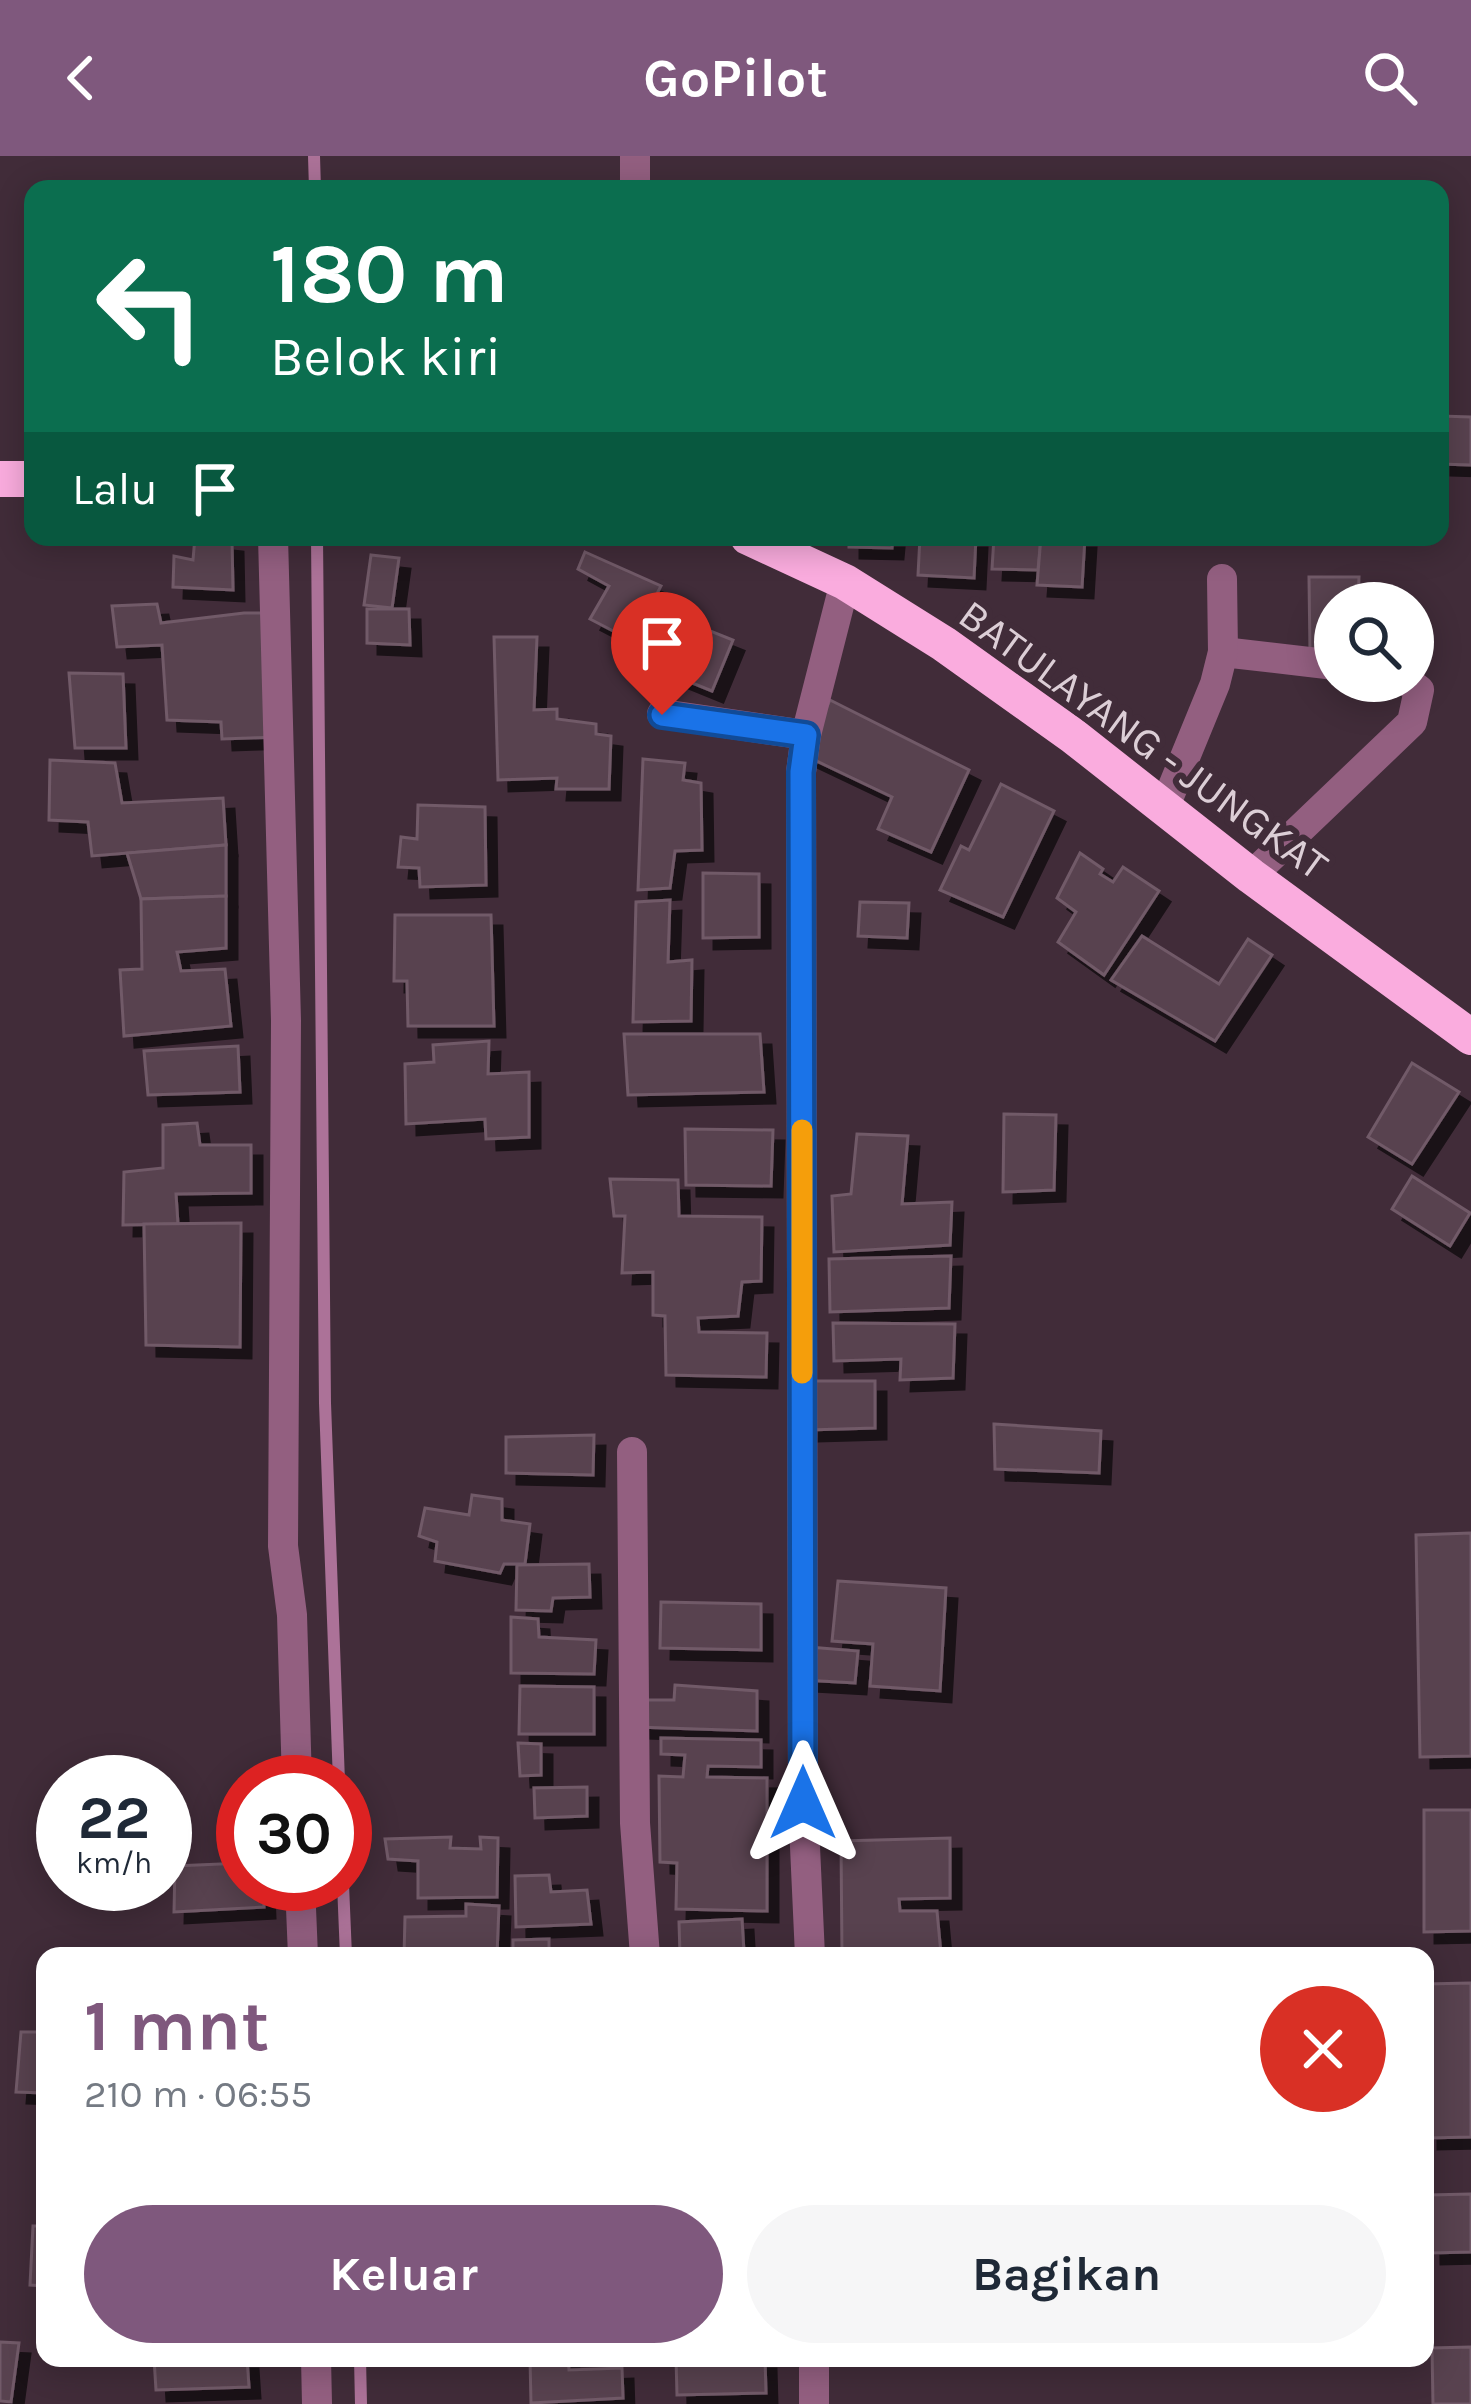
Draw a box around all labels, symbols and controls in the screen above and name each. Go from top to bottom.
icon: back [48,45,114,111]
icon: search [1357,45,1423,111]
text: GoPilot [643,46,828,110]
text: 180 m [270,225,508,323]
icon: left [72,228,228,384]
text: Belok kiri [270,325,501,389]
icon: arrive [182,456,248,522]
text: Lalu [72,463,158,515]
map controls [1314,582,1434,702]
button: search [1314,582,1434,702]
street label: BATULAYANG - JUNGKAT [949,589,1337,890]
pin [611,592,713,715]
icon: arrive [629,610,695,676]
position arrow [740,1740,866,1866]
speed limit sign: 30 [216,1755,372,1911]
text: 22 [78,1783,150,1853]
text: km/h [76,1845,152,1881]
text: 1 mnt [84,1984,269,2068]
button: close [1260,1986,1386,2112]
text: 210 m · 06:55 [84,2071,312,2117]
button: Keluar [84,2205,723,2343]
button: Bagikan [747,2205,1386,2343]

